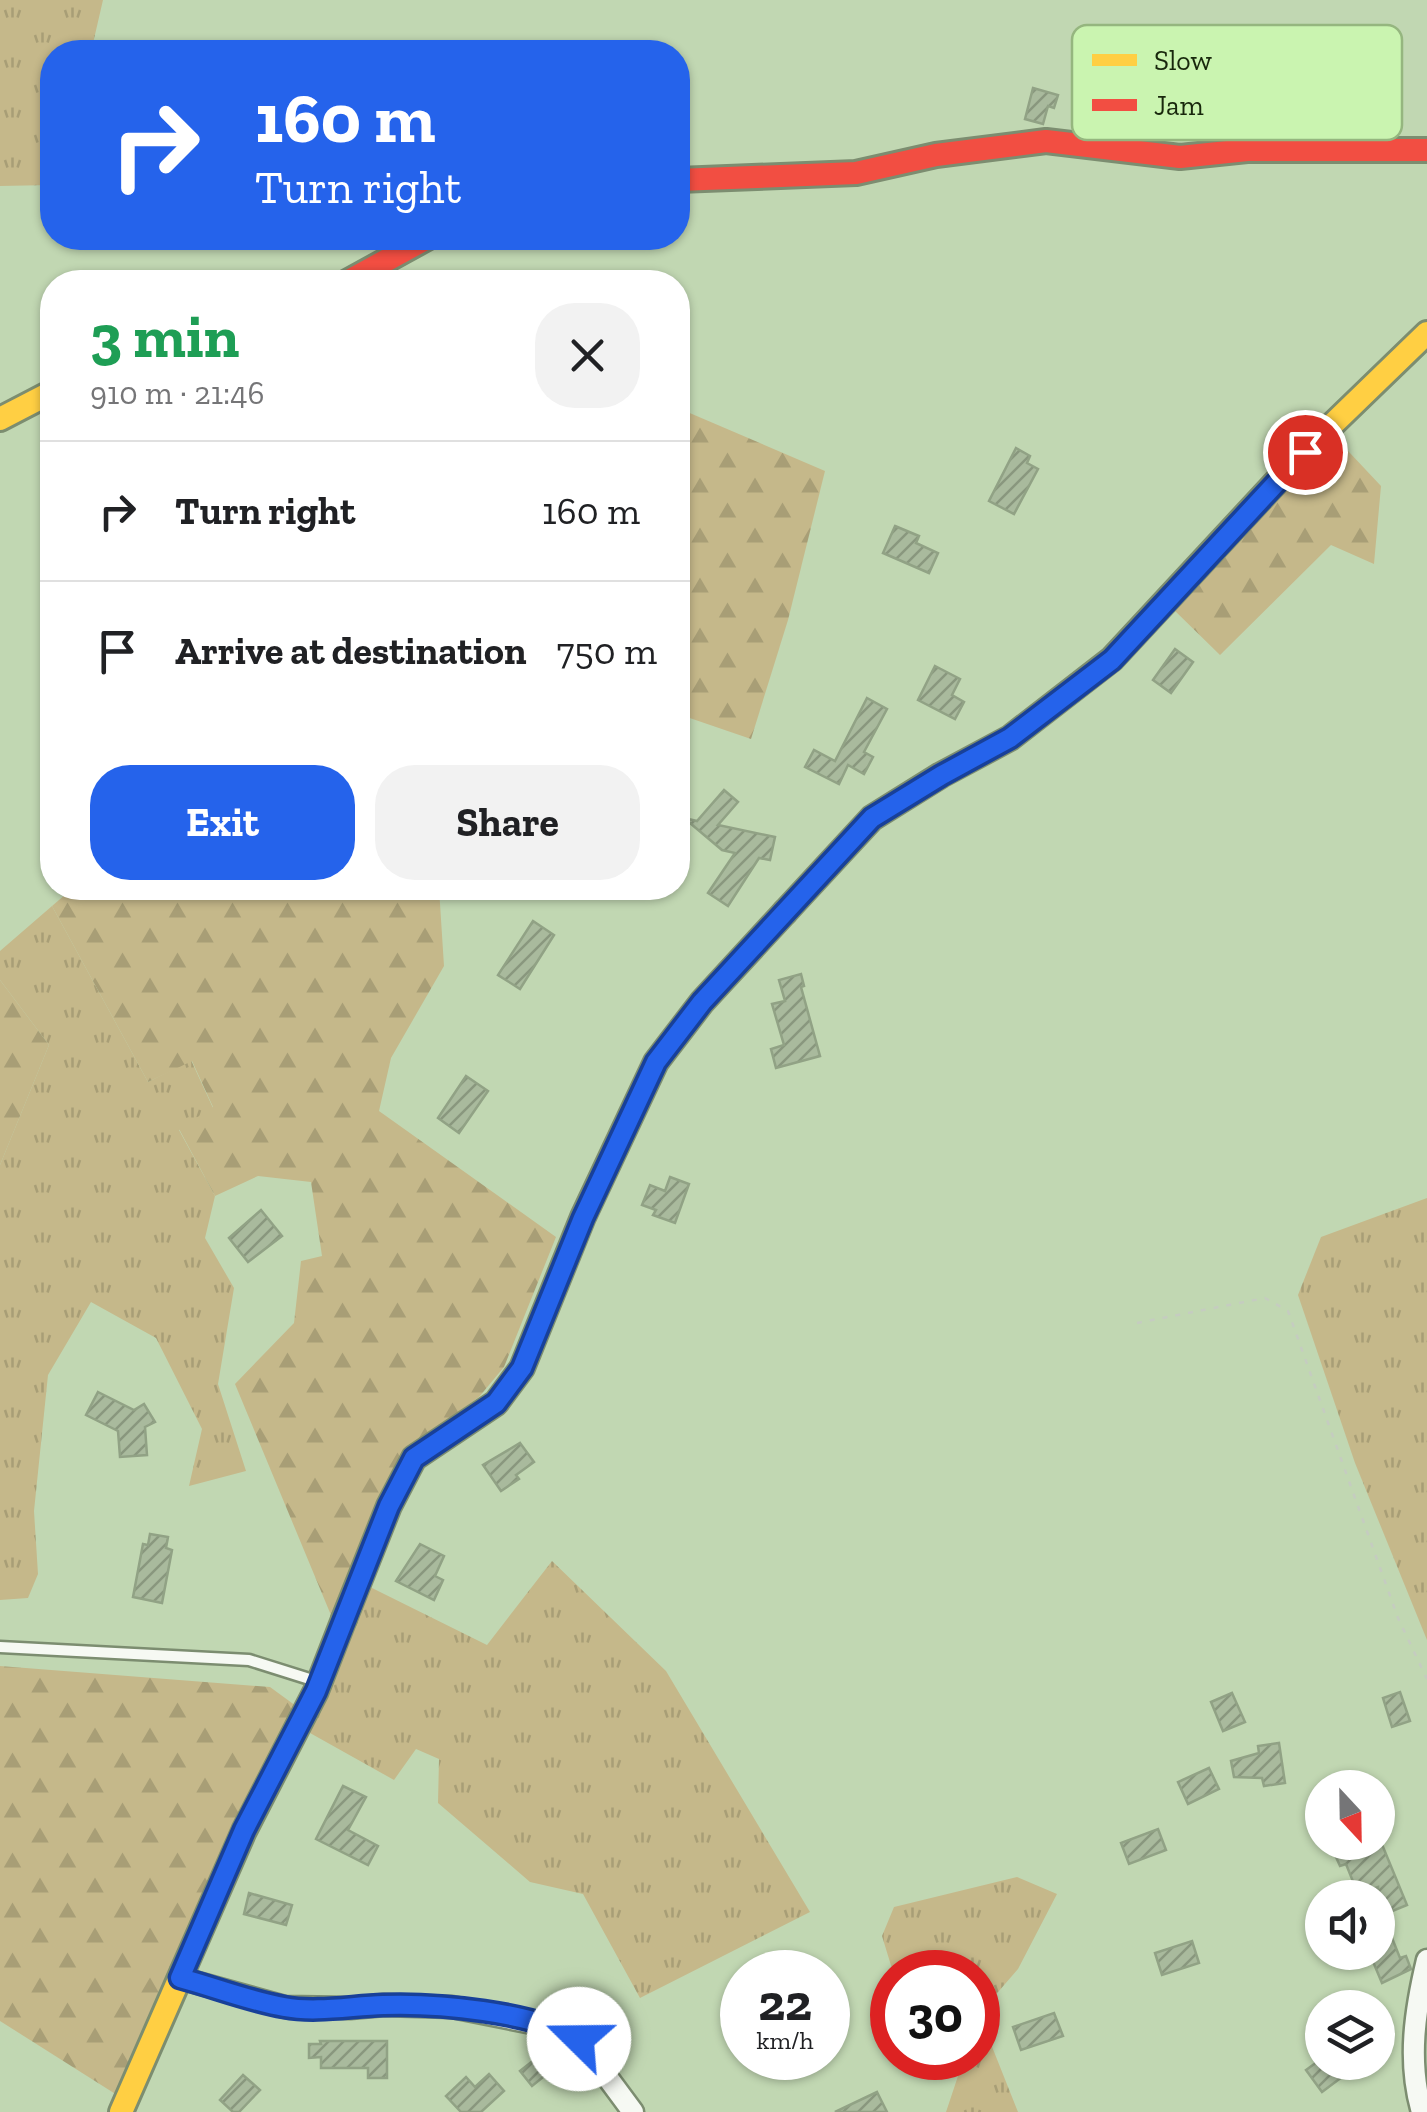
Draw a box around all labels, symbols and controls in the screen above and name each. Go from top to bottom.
legend [1072,25,1402,140]
text: Slow [1154,44,1212,77]
text: 160 m [255,76,436,160]
icon: right [90,80,220,210]
text: Jam [1154,89,1204,122]
text: Turn right [255,161,461,215]
text: 3 min [90,300,239,372]
button: close [535,303,640,408]
text: 910 m · 21:46 [90,374,264,412]
pin [1263,410,1348,495]
icon: arrive [1278,425,1333,480]
icon: right [90,484,145,539]
text: Turn right [175,488,355,534]
text: 160 m [542,488,640,534]
icon: arrive [90,624,145,679]
text: Arrive at destination [175,628,526,674]
text: 750 m [556,628,657,674]
button: Exit [90,765,355,880]
button: Share [375,765,640,880]
north arrow [1305,1770,1395,1860]
map controls [1305,1770,1395,2080]
button: sound [1305,1880,1395,1970]
speed limit sign: 30 [870,1950,1000,2080]
text: 22 [758,1973,812,2033]
position arrow [527,1987,631,2091]
button: layers [1305,1990,1395,2080]
text: km/h [756,2025,814,2055]

